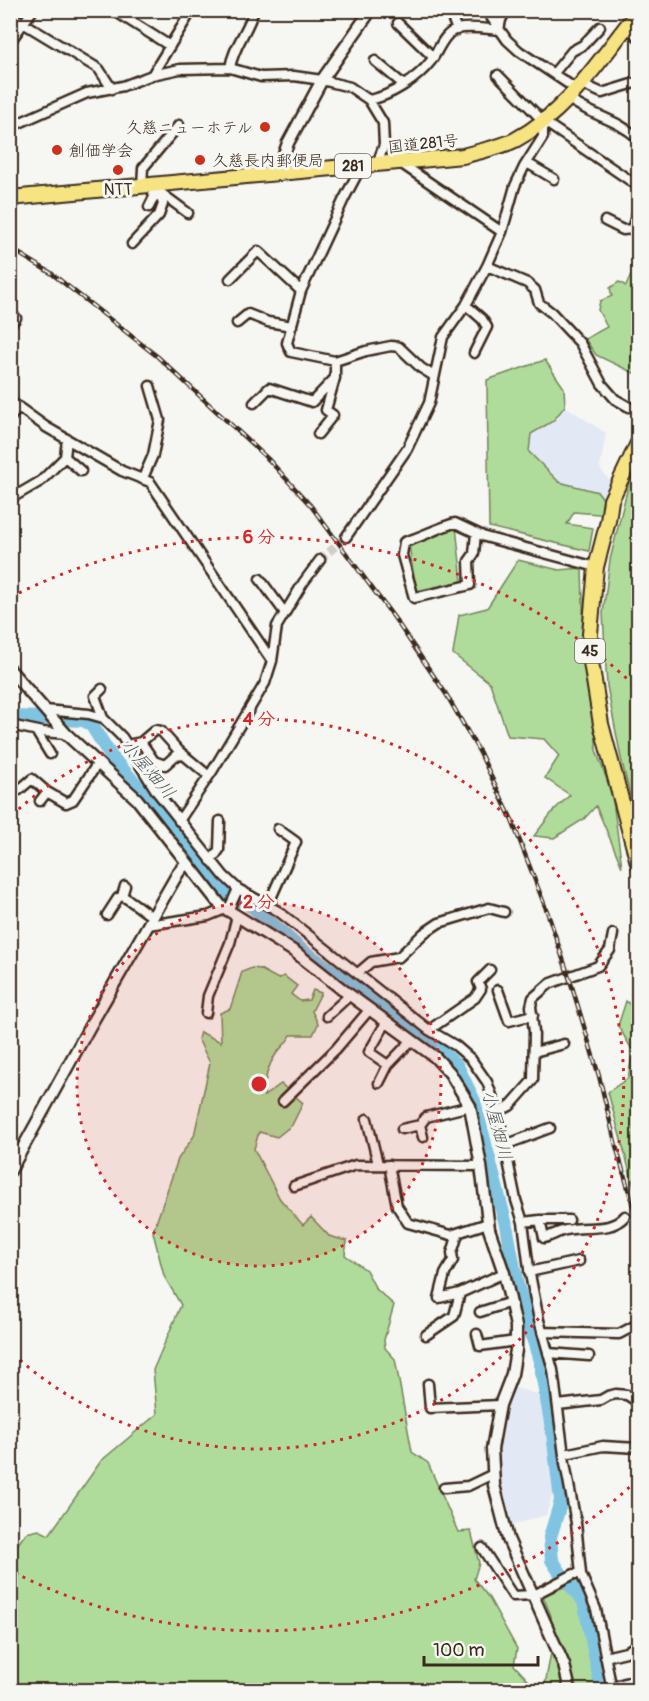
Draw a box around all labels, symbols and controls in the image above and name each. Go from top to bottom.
place label: 久慈ニューホテル [126,118,253,138]
marker: 久慈ニューホテル [258,120,272,134]
street label: 国道281号 [387,130,460,158]
place label: 創価学会 [69,141,133,161]
marker: 創価学会 [50,143,64,157]
place label: 久慈長内郵便局 [212,151,324,171]
marker: 久慈長内郵便局 [193,153,207,167]
road number: 281 [335,154,371,178]
marker: NTT [111,163,125,177]
place label: NTT [104,180,132,200]
text: 6 分 [243,526,275,549]
road number: 45 [575,639,605,663]
text: 4 分 [243,708,275,731]
water label: 小屋畑川 [115,735,180,804]
text: 2 分 [243,891,275,914]
centre of rings [249,1074,269,1094]
water label: 小屋畑川 [476,1087,517,1163]
scale bar [424,1629,538,1667]
text: 100 m [433,1639,485,1662]

